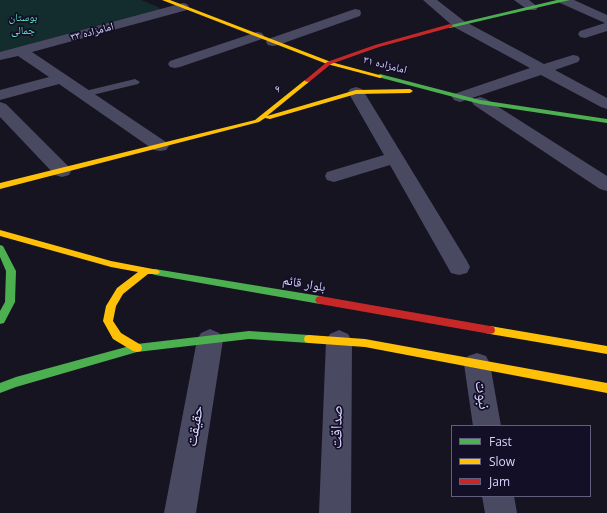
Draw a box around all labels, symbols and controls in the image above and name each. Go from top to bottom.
park label: بوستان جمالی [9,11,37,37]
street label: امامزاده ۳۳ [69,20,115,44]
street label: امامزاده ۳۱ [362,53,408,77]
street label: ۶ [272,82,284,96]
street label: بلوار قائم [281,273,327,295]
street label: نبوت [470,379,494,411]
street label: حقیقت [182,404,208,448]
street label: صداقت [327,405,347,449]
legend [451,425,591,497]
text: Fast [489,433,512,450]
text: Slow [489,453,515,470]
text: Jam [489,473,510,490]

